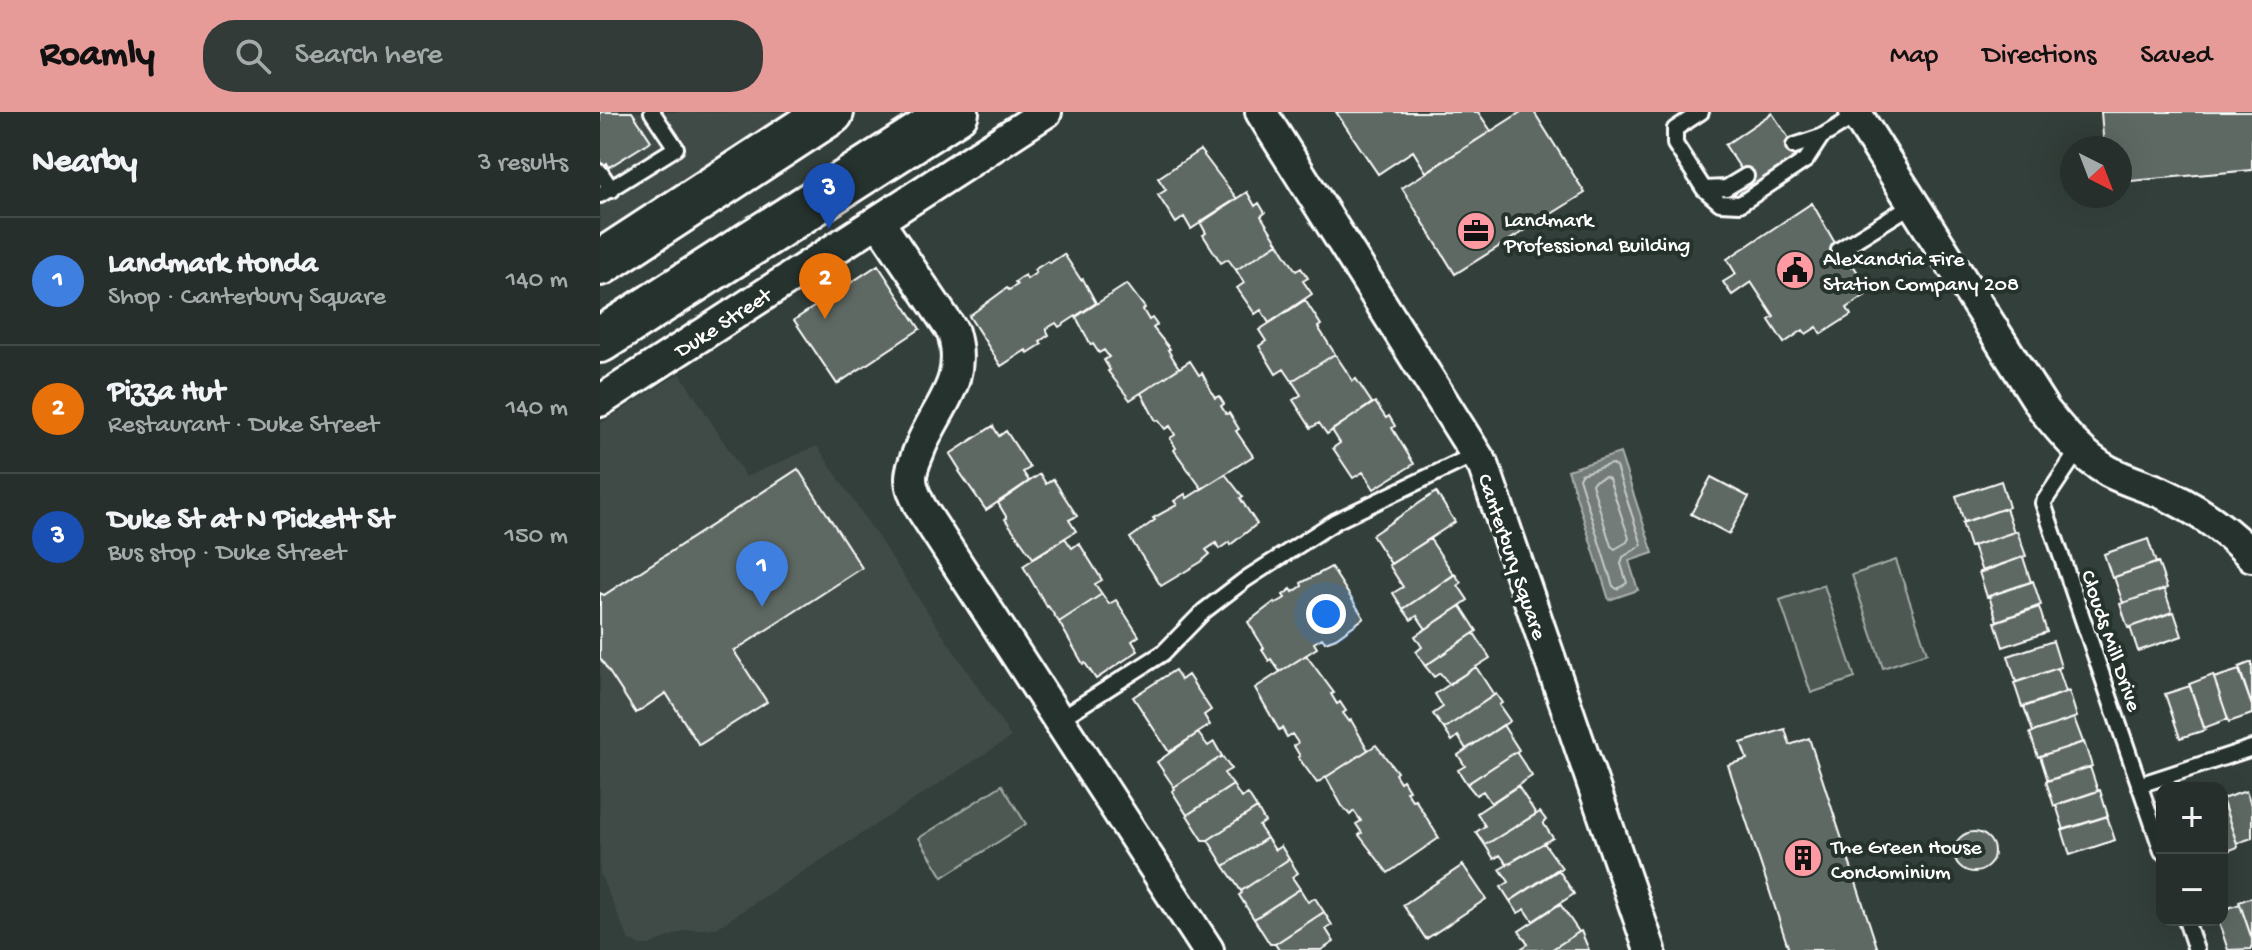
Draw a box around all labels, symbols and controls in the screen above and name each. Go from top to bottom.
search box [203,20,763,92]
text: Roamly [40,34,155,78]
icon: search [231,34,275,78]
text: Search here [295,39,443,74]
text: Map [1890,40,1938,73]
text: Directions [1982,40,2096,73]
text: Saved [2140,40,2212,73]
north arrow [2060,136,2132,208]
text: Nearby [32,144,137,184]
text: 3 results [478,149,568,180]
pin: 3 [803,163,855,229]
place label: Landmark Professional Building [1503,209,1690,260]
office icon: Landmark Professional Building [1455,210,1497,252]
text: Landmark Honda [108,248,318,283]
place label: Alexandria Fire Station Company 208 [1823,248,2019,299]
public building icon: Alexandria Fire Station Company 208 [1774,249,1816,291]
pin: 2 [799,253,851,319]
text: 1 [53,266,63,297]
text: 140 m [506,266,568,297]
street label: Duke Street [669,282,779,366]
text: Shop · Canterbury Square [108,283,386,314]
text: Pizza Hut [108,376,225,411]
text: 2 [52,394,64,425]
text: 140 m [506,394,568,425]
text: Restaurant · Duke Street [108,411,379,442]
street label: Canterbury Square [1470,471,1551,644]
text: Duke St at N Pickett St [108,504,393,539]
text: 3 [51,522,65,553]
text: 150 m [504,522,568,553]
text: Bus stop · Duke Street [108,539,346,570]
pin: 1 [736,541,788,607]
street label: Clouds Mill Drive [2073,567,2146,716]
your location [1306,594,1346,634]
map controls [2156,782,2228,926]
button: + [2156,782,2228,854]
place label: The Green House Condominium [1829,836,1982,887]
building icon: The Green House Condominium [1782,837,1824,879]
button: − [2156,854,2228,926]

